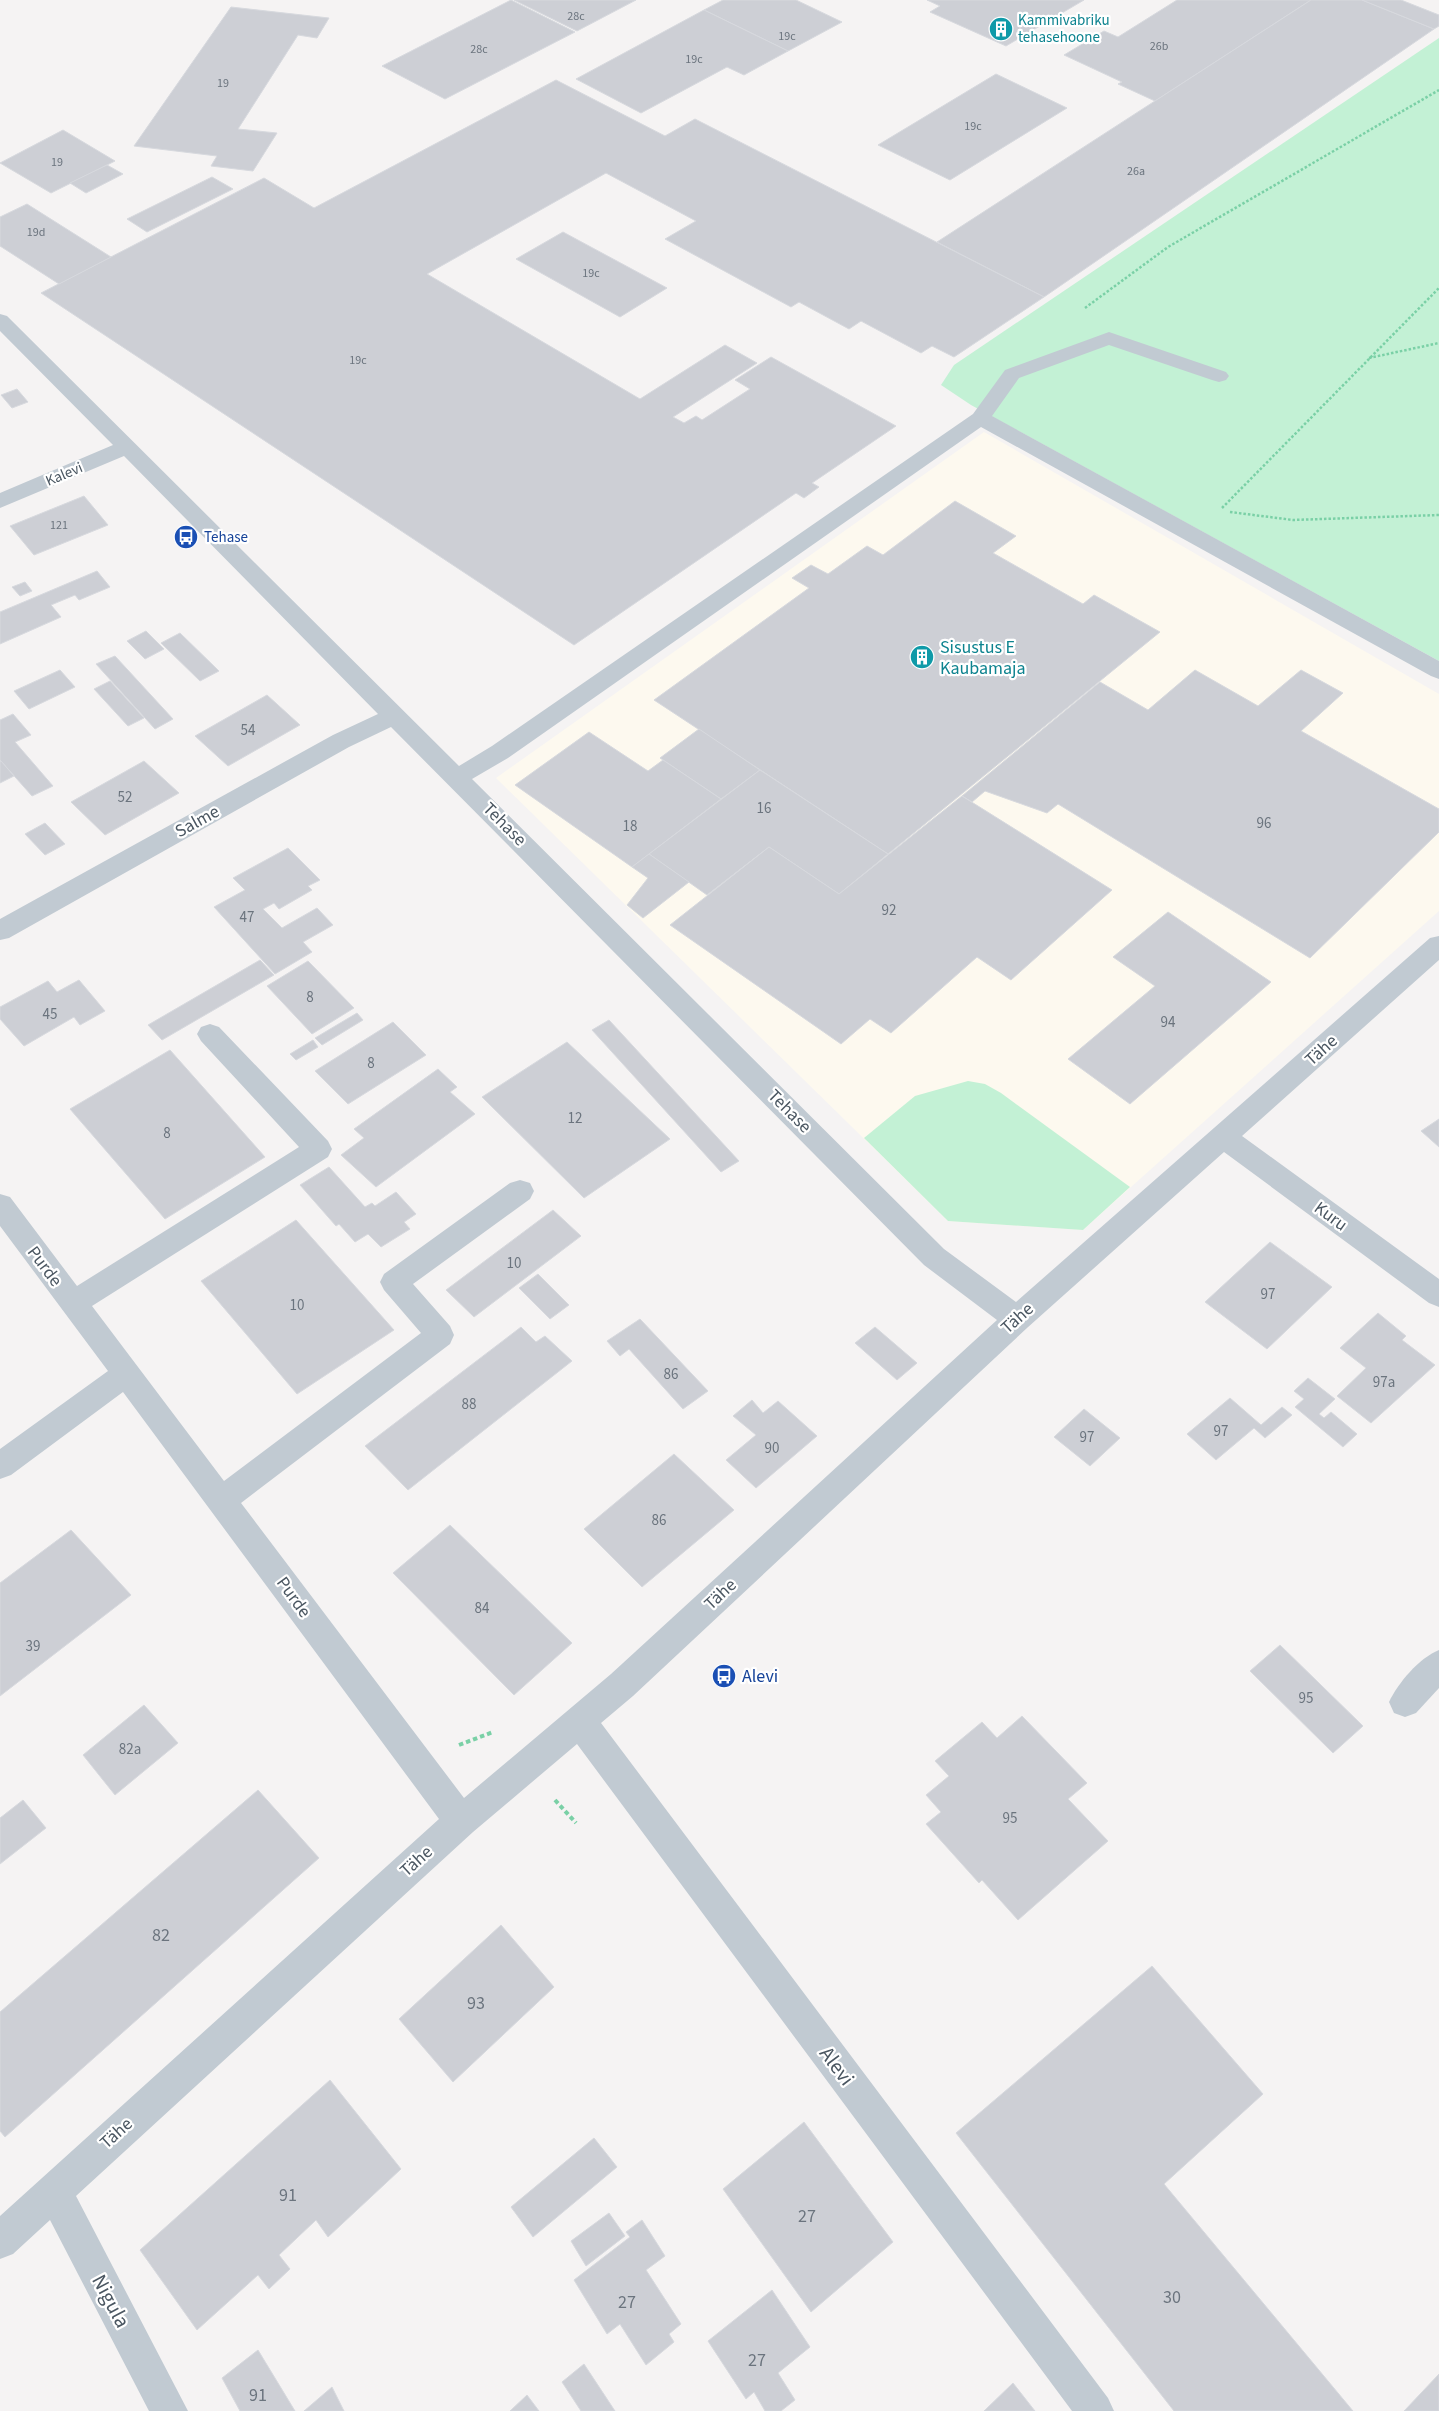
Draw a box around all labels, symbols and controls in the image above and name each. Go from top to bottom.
house number: 28c [567,8,585,25]
place label: Kammivabriku tehasehoone [1018,10,1110,48]
building icon: Kammivabriku tehasehoone [988,16,1014,42]
house number: 19c [778,28,796,45]
house number: 26b [1150,38,1169,55]
house number: 28c [470,41,488,58]
house number: 19c [685,51,703,68]
house number: 19 [217,75,229,92]
house number: 19c [964,118,982,135]
house number: 19 [51,154,63,171]
house number: 26a [1127,163,1145,180]
house number: 19d [27,224,45,241]
house number: 19c [582,265,600,282]
house number: 19c [349,352,367,369]
street label: Kalevi [42,457,86,492]
house number: 121 [50,517,68,534]
bus stop icon: Tehase [173,524,199,550]
place label: Tehase [204,527,248,548]
place label: Sisustus E Kaubamaja [940,635,1026,681]
building icon: Sisustus E Kaubamaja [909,644,935,670]
house number: 54 [241,720,256,741]
house number: 52 [118,787,132,808]
street label: Tehase [477,797,532,852]
house number: 16 [757,798,771,819]
street label: Salme [171,799,224,844]
house number: 96 [1257,813,1271,834]
house number: 18 [623,816,637,837]
house number: 92 [882,900,896,921]
house number: 47 [240,907,254,928]
house number: 8 [306,987,314,1008]
house number: 45 [43,1004,57,1025]
house number: 94 [1161,1012,1176,1033]
street label: Tähe [1300,1029,1343,1072]
house number: 8 [367,1053,375,1074]
street label: Tehase [762,1084,817,1139]
house number: 12 [568,1108,582,1129]
house number: 8 [163,1123,171,1144]
street label: Kuru [1309,1196,1353,1237]
street label: Purde [21,1241,68,1292]
house number: 10 [507,1253,521,1274]
house number: 97 [1261,1284,1275,1305]
house number: 10 [290,1295,304,1316]
street label: Tähe [996,1297,1039,1340]
house number: 86 [664,1364,678,1385]
house number: 97a [1373,1372,1395,1393]
house number: 88 [462,1394,476,1415]
house number: 97 [1214,1421,1228,1442]
house number: 97 [1080,1427,1094,1448]
house number: 90 [765,1438,779,1459]
house number: 86 [652,1510,666,1531]
street label: Purde [270,1572,317,1623]
street label: Tähe [699,1573,742,1616]
house number: 84 [475,1598,490,1619]
house number: 39 [26,1636,40,1657]
bus stop icon: Alevi [711,1663,737,1689]
place label: Alevi [742,1664,778,1689]
house number: 95 [1299,1688,1313,1709]
house number: 82a [119,1739,141,1760]
house number: 95 [1003,1808,1017,1829]
street label: Tähe [395,1840,438,1883]
house number: 82 [152,1923,170,1948]
house number: 93 [467,1991,485,2016]
street label: Alevi [812,2040,862,2092]
street label: Tähe [95,2112,138,2155]
house number: 91 [279,2183,297,2208]
house number: 27 [798,2204,816,2229]
street label: Nigula [84,2269,138,2333]
house number: 30 [1163,2285,1181,2310]
house number: 27 [618,2290,636,2315]
house number: 27 [748,2348,766,2373]
house number: 91 [249,2383,267,2408]

